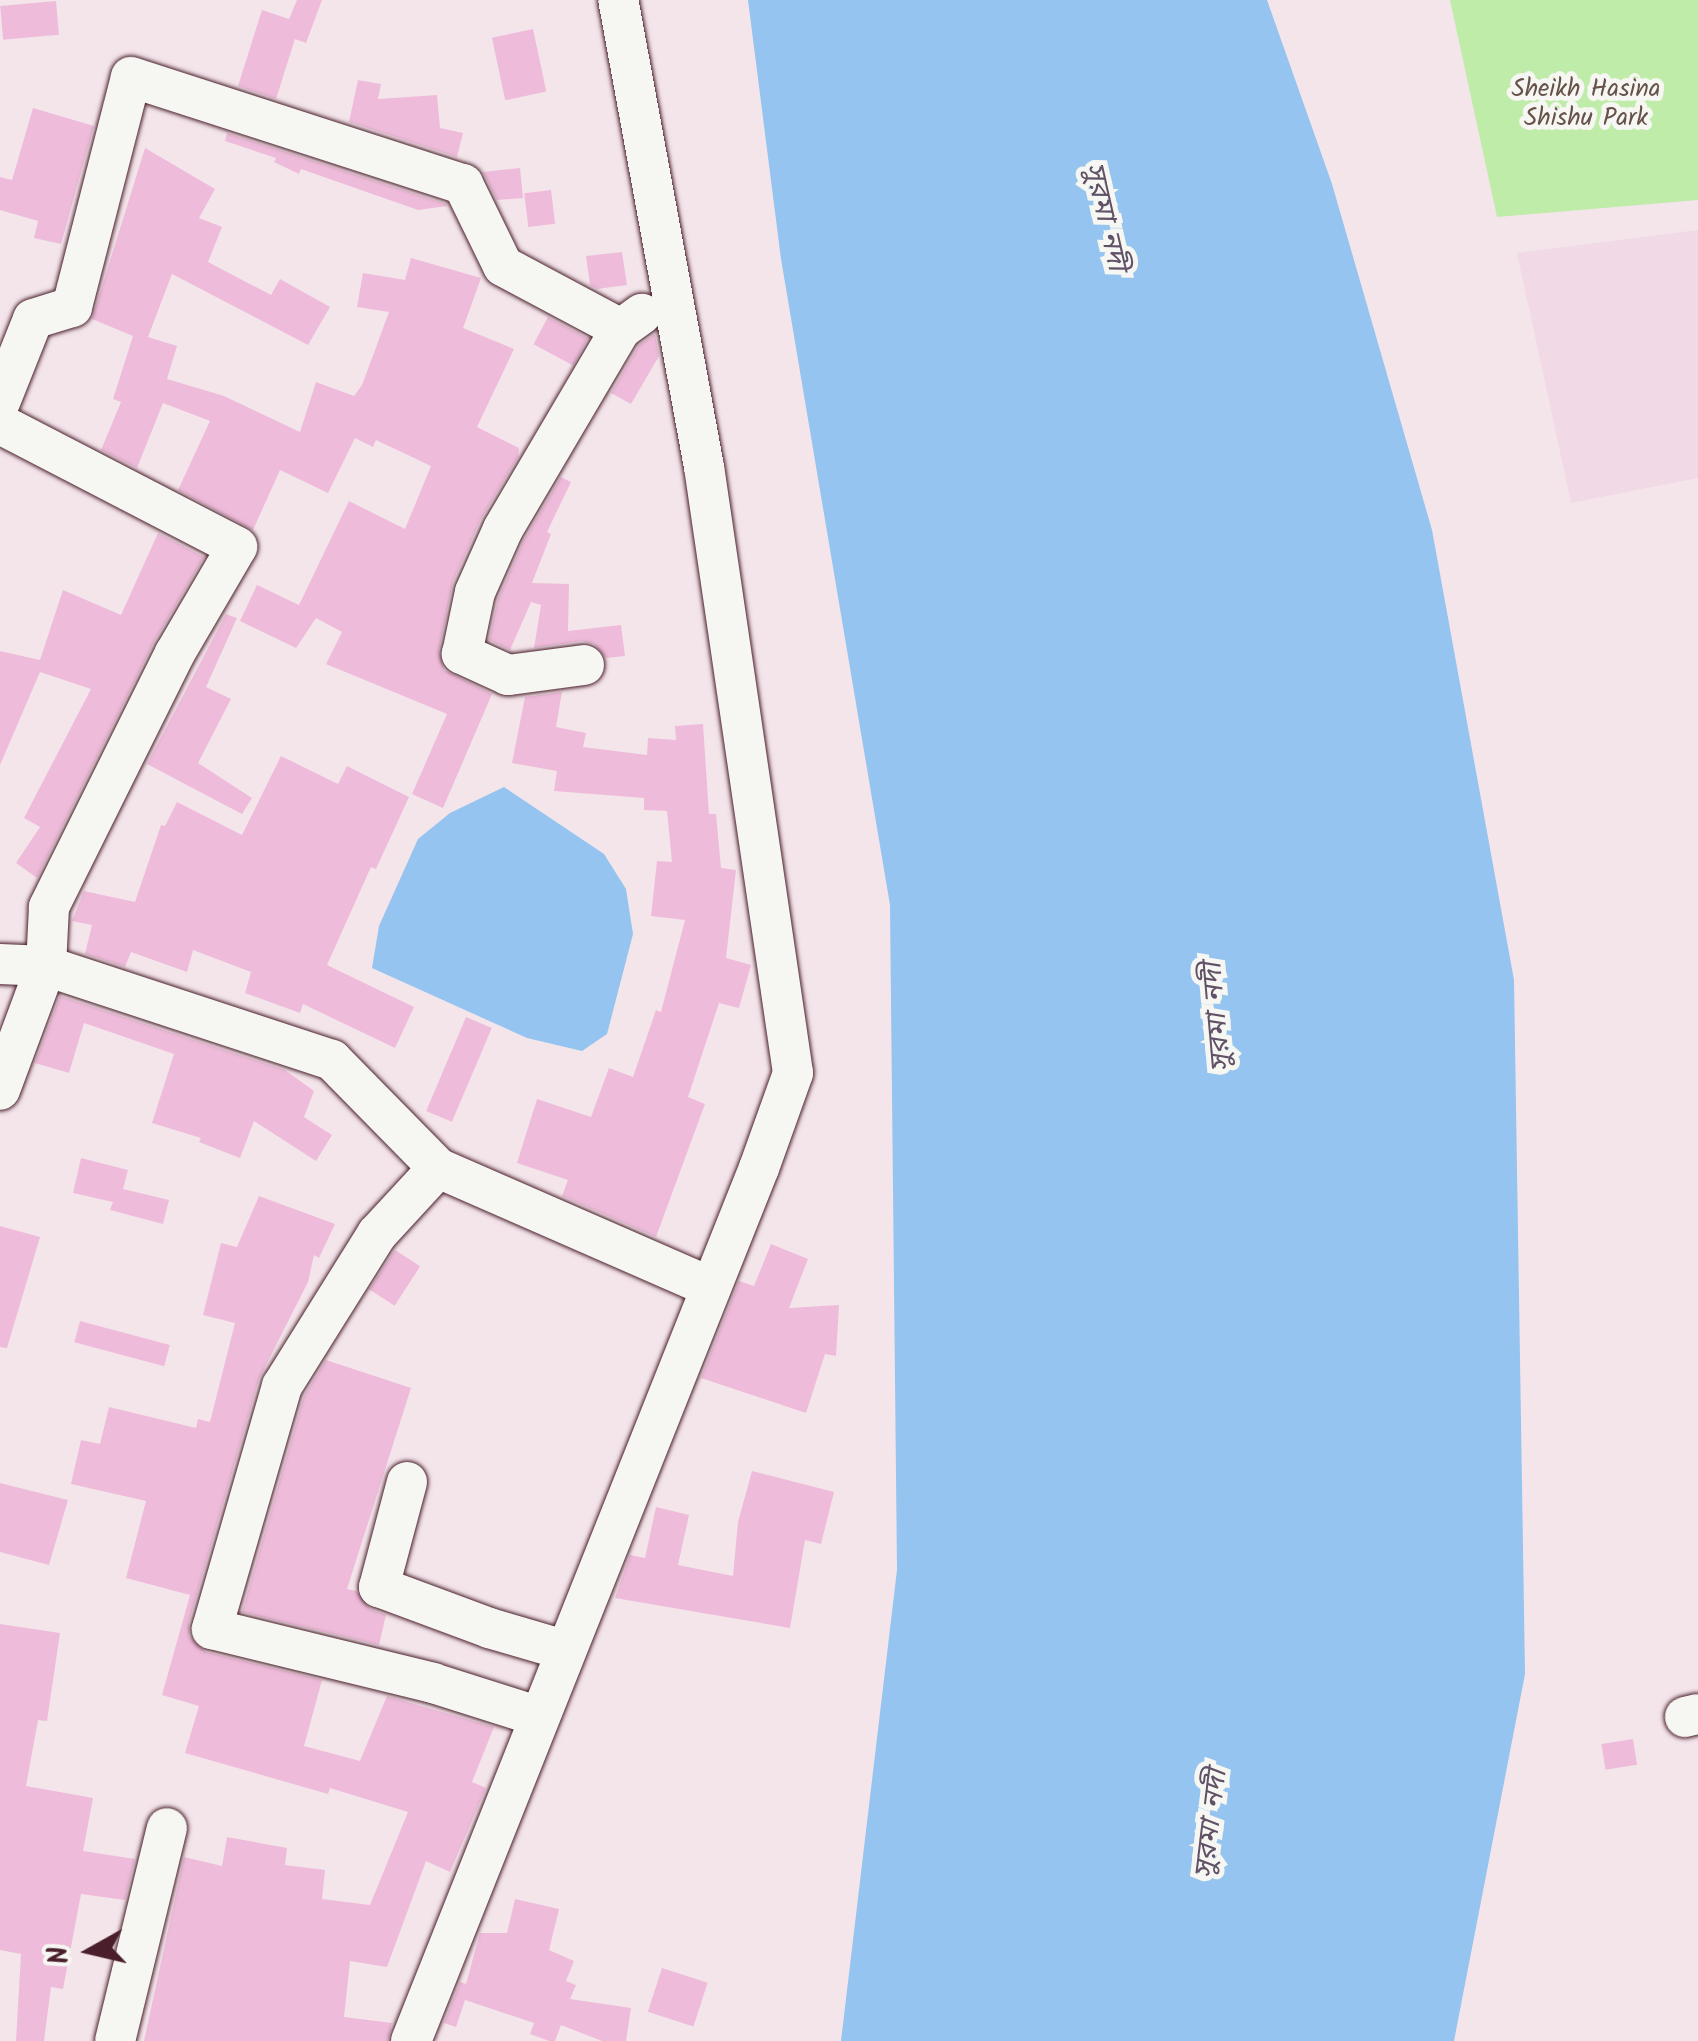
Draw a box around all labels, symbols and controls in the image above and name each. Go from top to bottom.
park label: Sheikh Hasina Shishu Park [1511,75,1661,134]
water label: সুরমা নদী [1075,160,1133,274]
water label: সুরমা নদী [1196,961,1240,1073]
water label: সুরমা নদী [1189,1767,1235,1881]
north arrow [40,1901,140,2001]
text: N [36,1943,83,1967]

